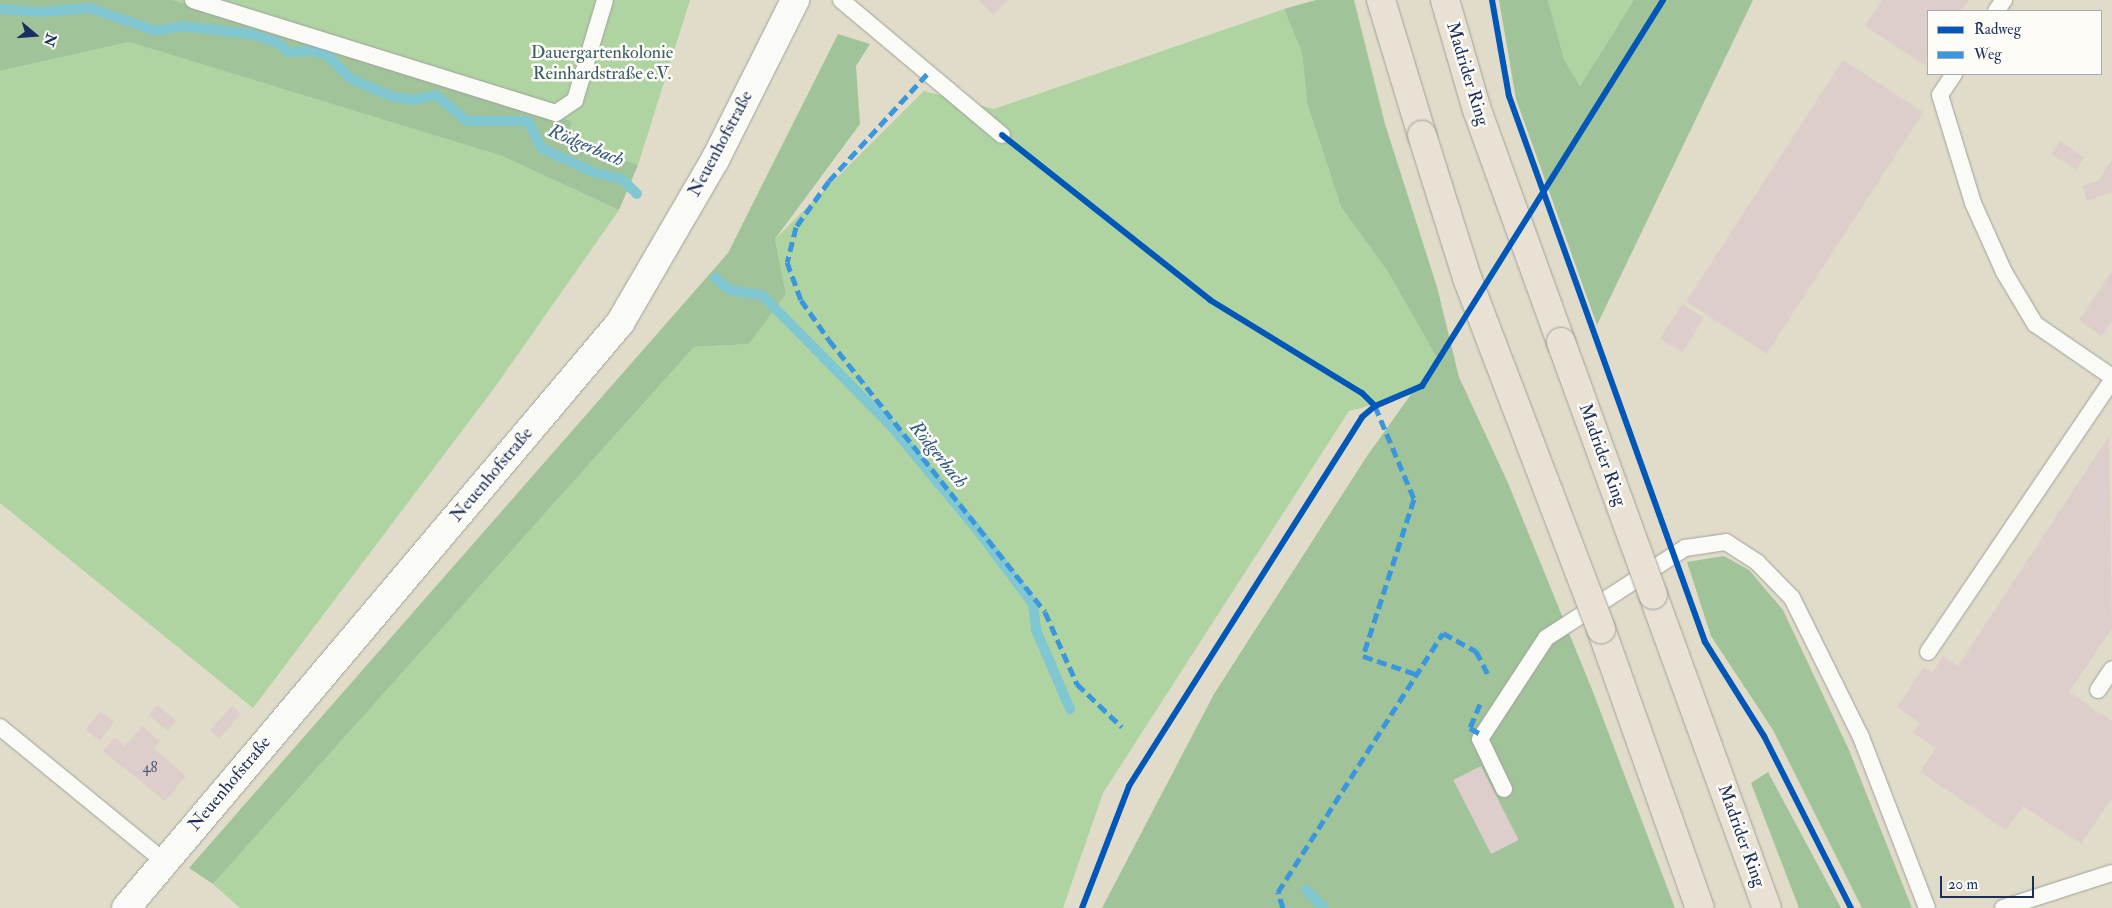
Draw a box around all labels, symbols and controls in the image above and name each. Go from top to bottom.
north arrow [10,10,60,60]
legend [1927,10,2102,75]
street label: Madrider Ring [1441,19,1493,129]
text: Radweg [1974,20,2021,39]
text: N [40,31,60,48]
park label: Dauergartenkolonie Reinhardstraße e.V. [531,43,673,86]
text: Weg [1974,45,2002,64]
street label: Neuenhofstraße [684,87,758,201]
water label: Rödgerbach [545,120,627,172]
street label: Madrider Ring [1573,401,1631,509]
water label: Rödgerbach [904,417,972,493]
street label: Neuenhofstraße [446,423,538,527]
street label: Neuenhofstraße [184,732,276,836]
house number: 48 [142,759,158,777]
street label: Madrider Ring [1712,782,1770,890]
scale bar [1942,866,2036,898]
text: 20 m [1948,875,1978,894]

